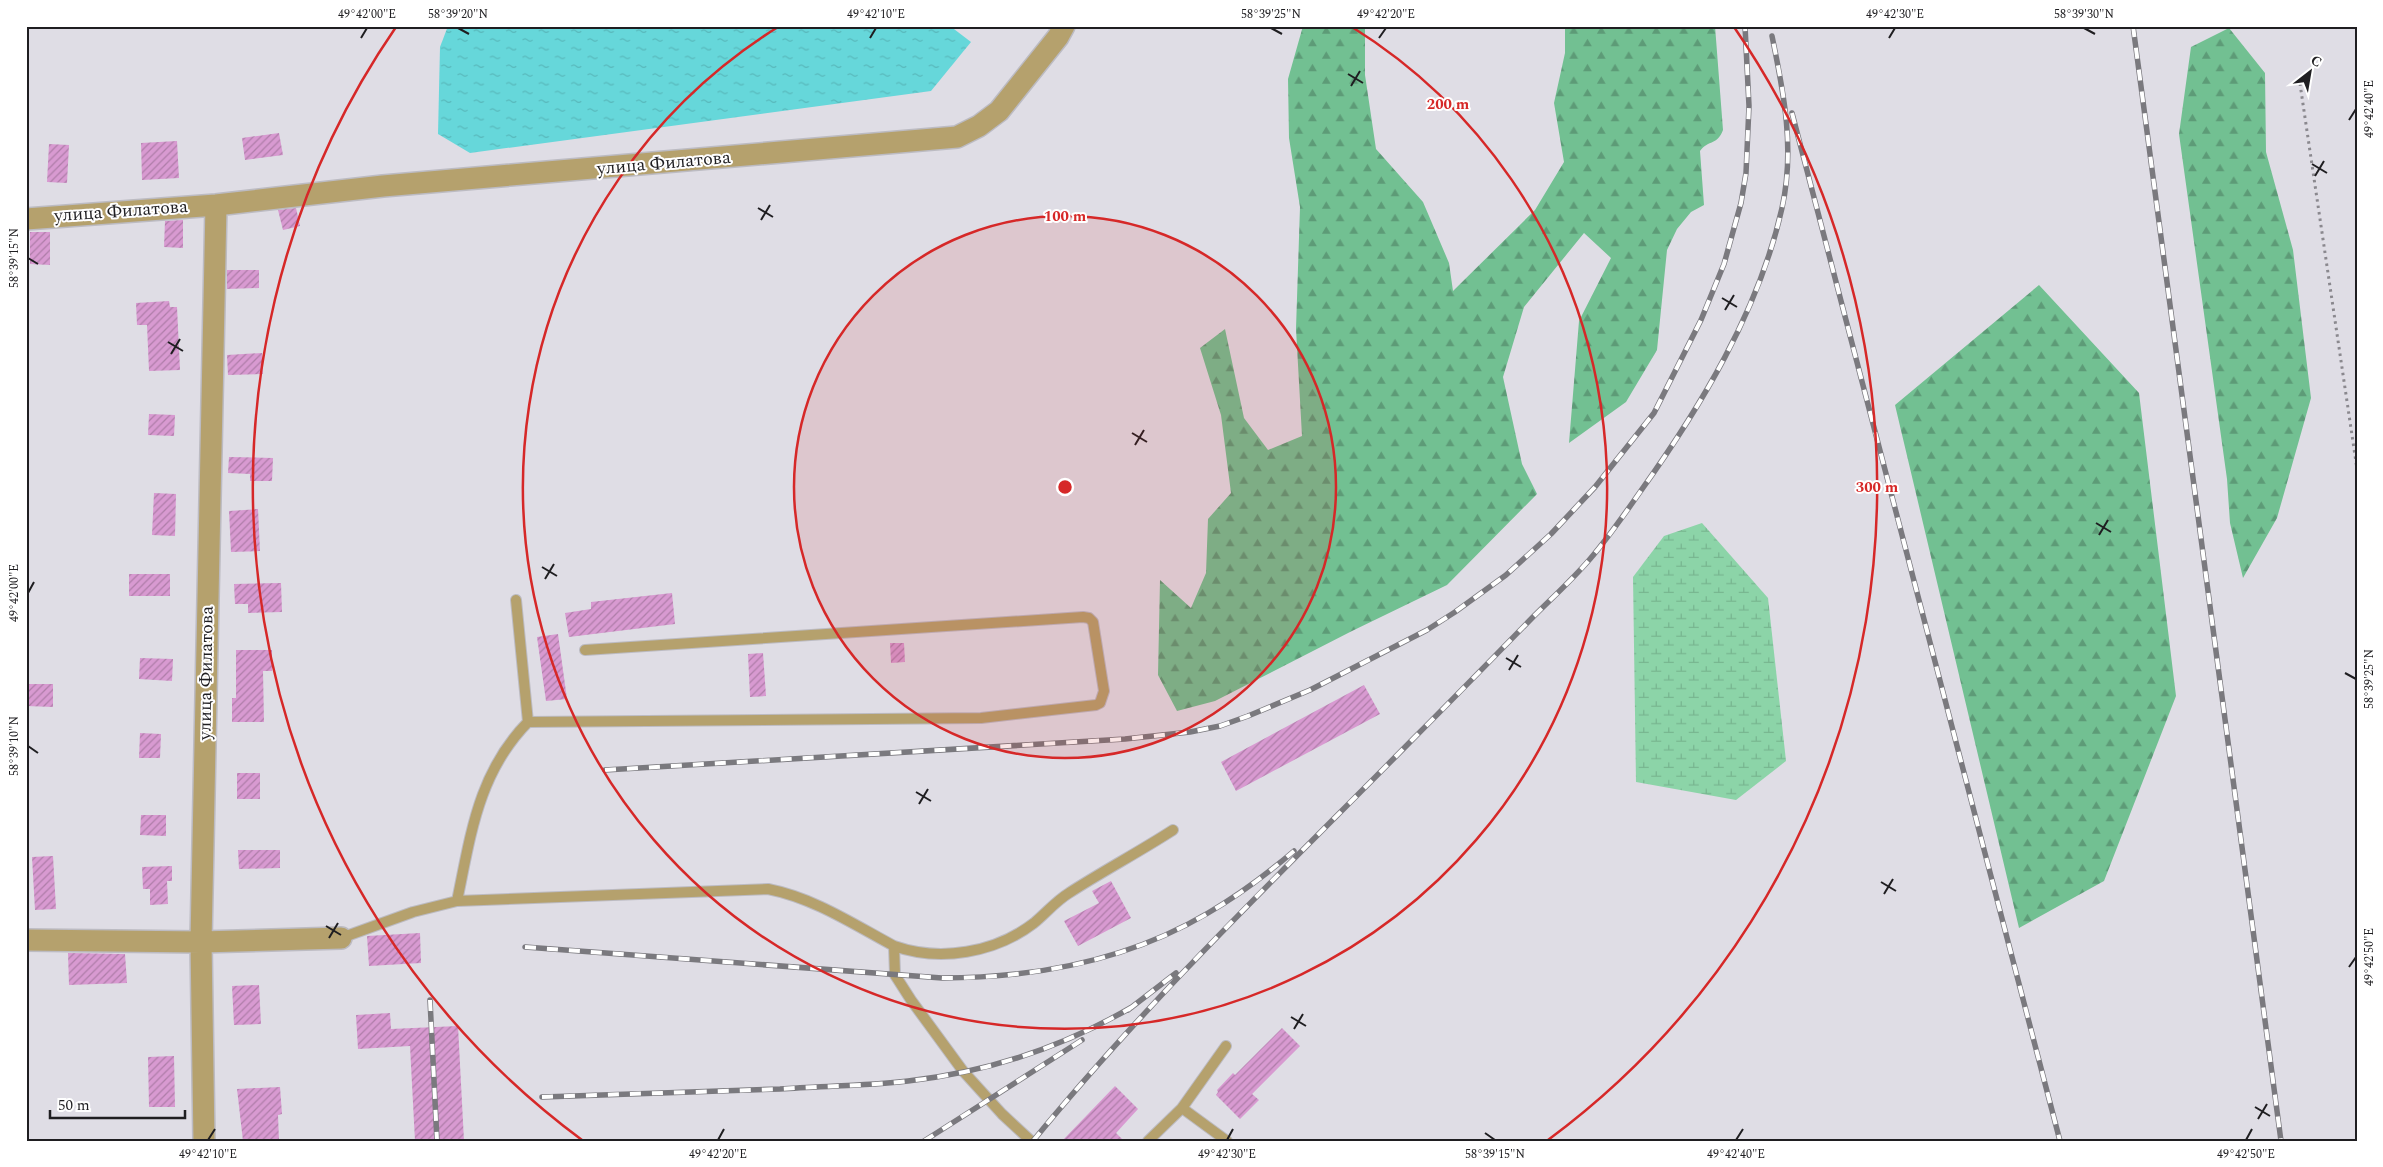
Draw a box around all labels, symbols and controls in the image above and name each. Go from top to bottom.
text: 49°42'00"E [338,5,396,24]
text: 58°39'20"N [428,5,488,24]
text: 49°42'10"E [847,5,905,24]
text: 58°39'25"N [1241,5,1301,24]
text: 49°42'20"E [1357,5,1415,24]
text: 49°42'30"E [1866,5,1924,24]
text: 58°39'30"N [2054,5,2114,24]
north arrow [2286,48,2336,98]
text: С [2307,50,2326,73]
text: 49°42'40"E [2360,80,2379,138]
text: 200 m [1427,93,1470,116]
street label: улица Филатова [595,144,732,182]
street label: улица Филатова [52,193,189,229]
text: 100 m [1044,205,1087,228]
text: 58°39'15"N [5,228,24,288]
text: 300 m [1856,476,1899,499]
centre of rings [1056,478,1074,496]
text: 49°42'00"E [5,564,24,622]
street label: улица Филатова [191,605,221,741]
text: 58°39'25"N [2360,649,2379,709]
text: 58°39'10"N [5,716,24,776]
text: 49°42'50"E [2360,928,2379,986]
scale bar [50,1087,185,1119]
text: 50 m [58,1094,90,1117]
text: 49°42'10"E [179,1145,237,1164]
text: 49°42'20"E [689,1145,747,1164]
text: 49°42'30"E [1198,1145,1256,1164]
text: 58°39'15"N [1465,1145,1525,1164]
text: 49°42'40"E [1707,1145,1765,1164]
text: 49°42'50"E [2217,1145,2275,1164]

